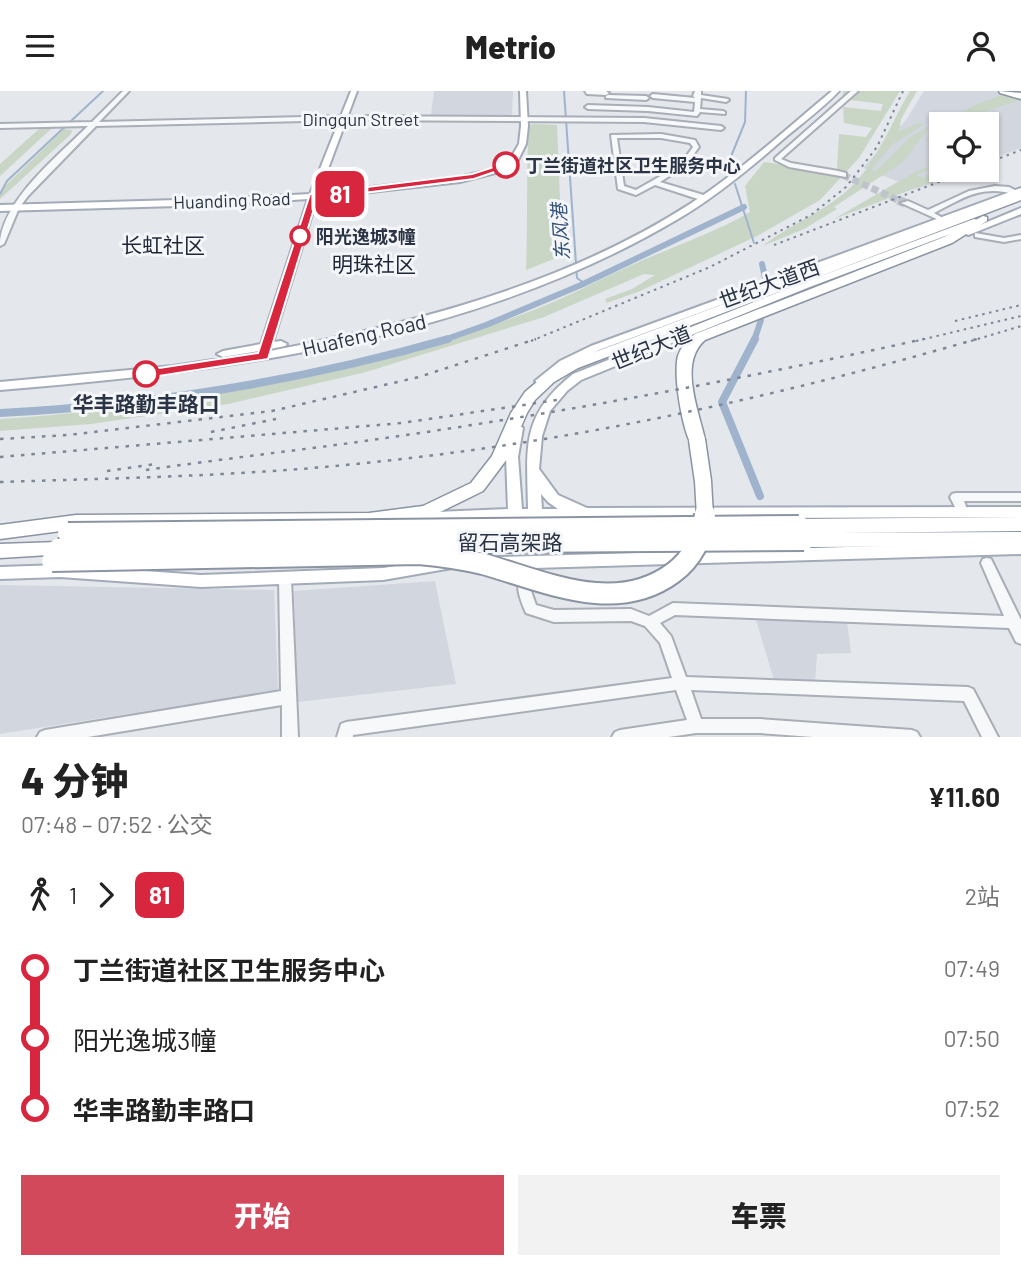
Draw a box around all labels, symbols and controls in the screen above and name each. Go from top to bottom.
icon: menu [21,27,59,65]
text: Metrio [465,27,556,65]
icon: person [962,27,1000,65]
street label: Dingqun Street [302,108,420,130]
map controls [929,112,999,182]
button: locate [929,112,999,182]
marker: 丁兰街道社区卫生服务中心 [493,152,519,178]
place label: 丁兰街道社区卫生服务中心 [525,154,741,176]
line badge: 81 [308,171,372,217]
text: 81 [329,179,351,208]
street label: Huanding Road [173,187,291,213]
water label: 东风港 [546,200,573,261]
place label: 阳光逸城3幢 [316,225,416,247]
marker: 阳光逸城3幢 [290,226,310,246]
district label: 长虹社区 [121,232,205,257]
district label: 明珠社区 [332,251,416,276]
street label: 世纪大道西 [715,253,823,313]
street label: Huafeng Road [300,308,428,360]
street label: 世纪大道 [607,320,695,374]
marker: 华丰路勤丰路口 [133,361,159,387]
place label: 华丰路勤丰路口 [73,391,220,416]
street label: 留石高架路 [458,529,563,554]
text: 4 分钟 [21,757,128,803]
text: ¥11.60 [928,781,1000,812]
text: 07:48 – 07:52 · 公交 [21,810,213,838]
icon: walk [21,876,59,914]
icon: forward [87,876,125,914]
text: 81 [149,880,170,909]
text: 1 [69,881,77,909]
text: 2站 [965,882,1000,910]
text: 丁兰街道社区卫生服务中心 [73,954,385,985]
text: 07:49 [944,954,1000,982]
text: 阳光逸城3幢 [73,1024,216,1055]
text: 07:50 [944,1024,1000,1052]
text: 华丰路勤丰路口 [73,1094,255,1125]
text: 07:52 [944,1094,1000,1122]
button: 开始 [21,1175,504,1255]
button: 车票 [518,1175,1000,1255]

